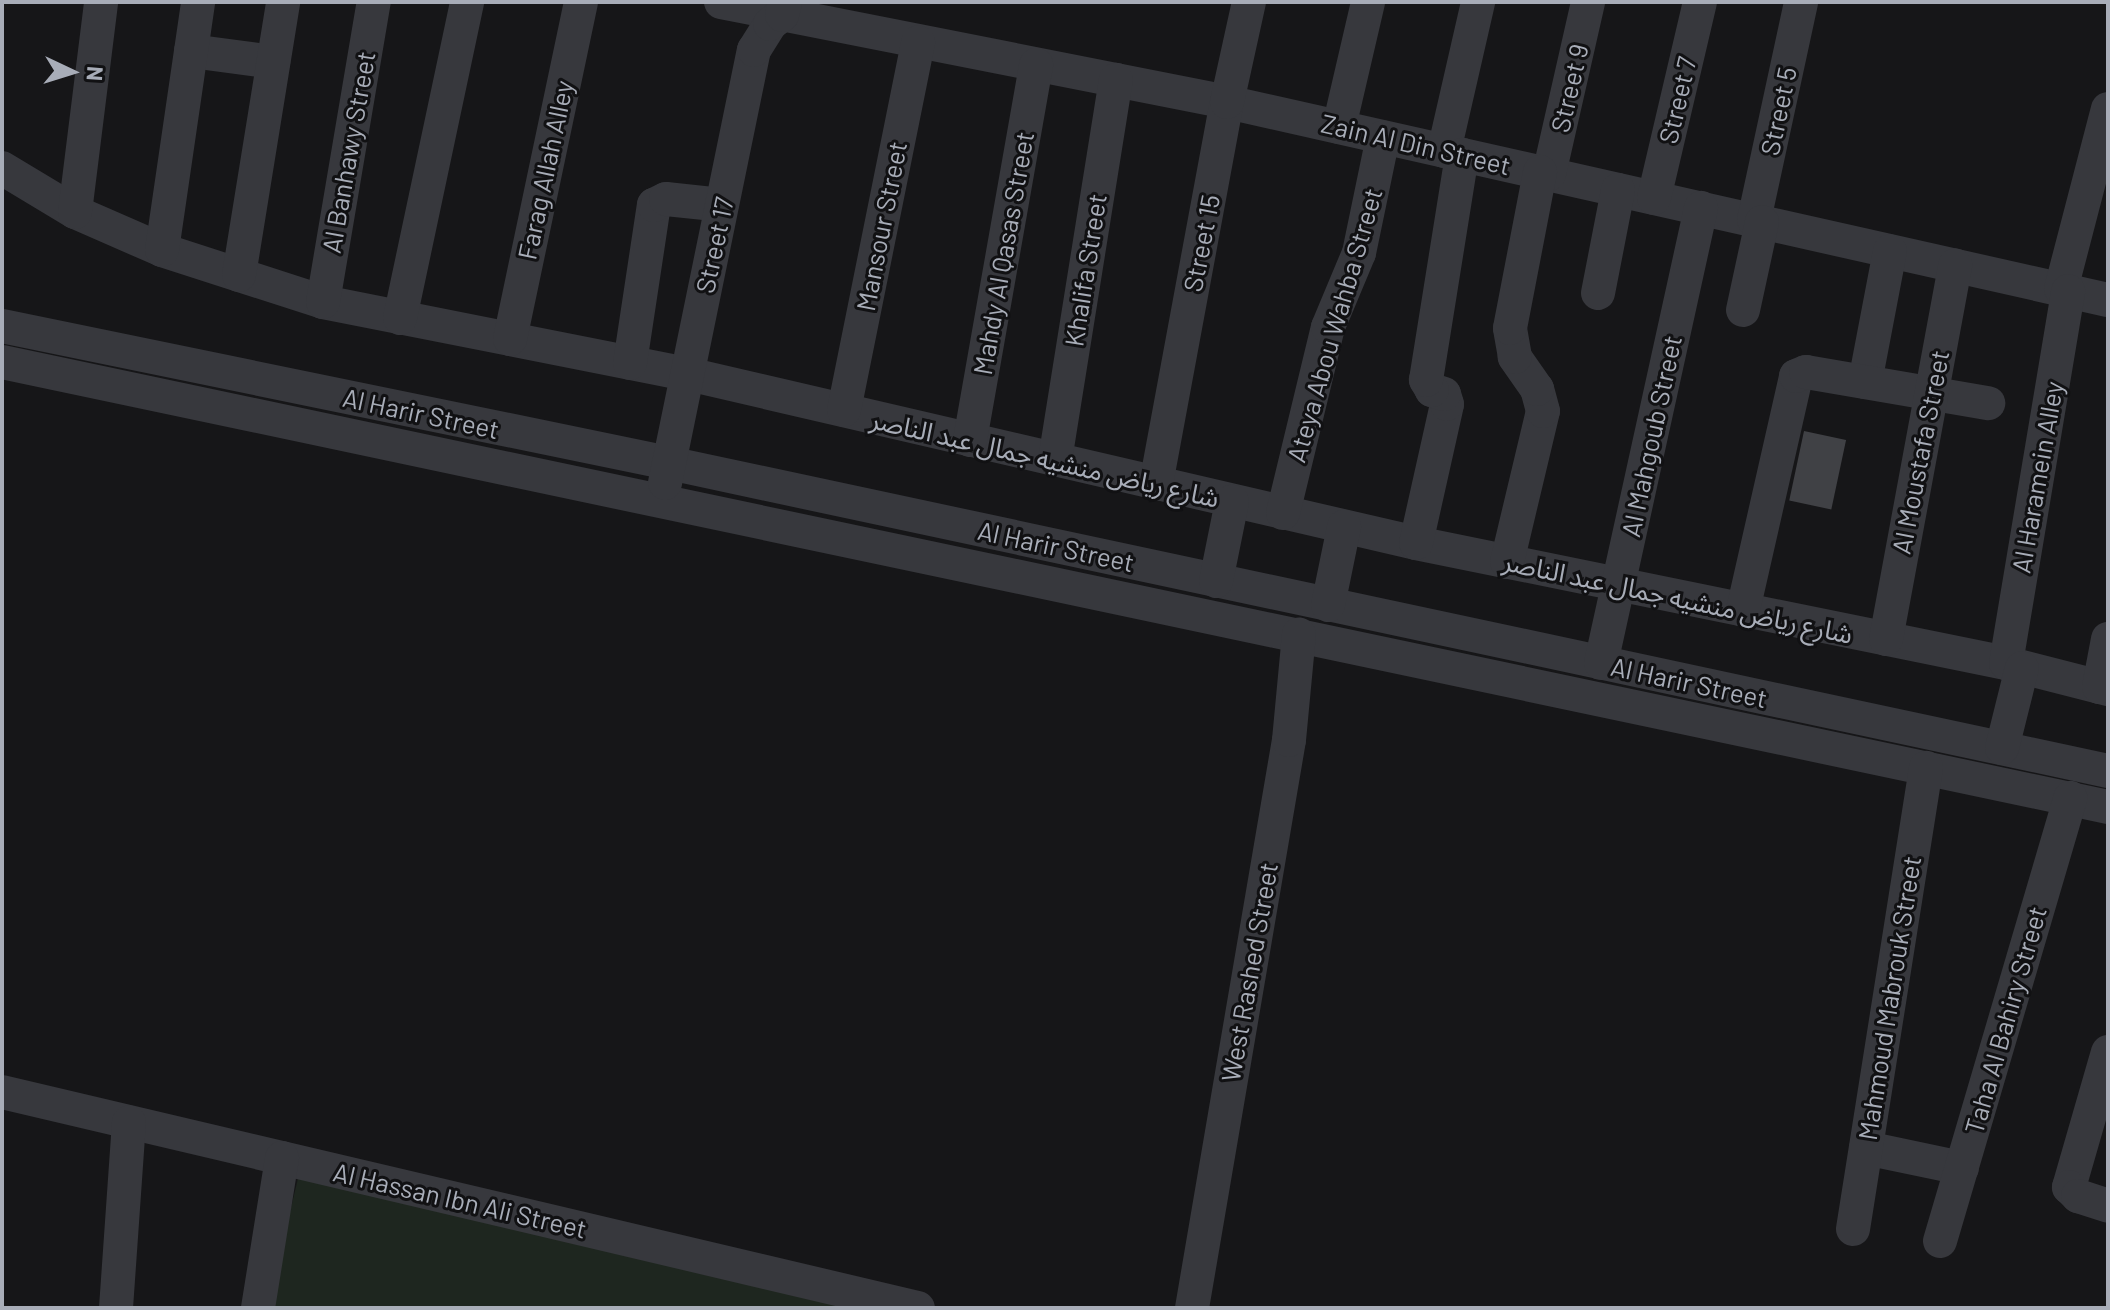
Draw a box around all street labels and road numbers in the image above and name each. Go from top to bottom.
street label: Street 9 [1544,41,1594,135]
street label: Al Banhawy Street [315,49,381,255]
street label: Street 7 [1652,53,1702,147]
street label: Street 5 [1753,64,1803,158]
street label: Farag Allah Alley [511,77,579,263]
street label: Zain Al Din Street [1318,107,1514,181]
street label: Mahdy Al Qasas Street [966,129,1040,377]
street label: Mansour Street [849,139,913,313]
street label: Ateya Abou Wahba Street [1280,184,1388,466]
street label: Khalifa Street [1058,191,1112,349]
street label: Street 15 [1176,192,1226,294]
street label: Street 17 [689,194,739,296]
street label: Al Mahgoub Street [1614,332,1688,540]
street label: Al Moustafa Street [1885,347,1955,557]
street label: Al Haramein Alley [2005,379,2069,575]
street label: Al Harir Street [340,381,502,445]
street label: شارع رياض منشيه جمال عبد الناصر [868,403,1222,513]
street label: Al Harir Street [975,514,1137,578]
street label: شارع رياض منشيه جمال عبد الناصر [1500,545,1856,649]
street label: Al Harir Street [1608,650,1770,714]
street label: Mahmoud Mabrouk Street [1851,854,1927,1142]
street label: West Rashed Street [1214,860,1284,1084]
street label: Taha Al Bahiry Street [1958,902,2052,1138]
street label: Al Hassan Ibn Ali Street [330,1156,590,1244]

